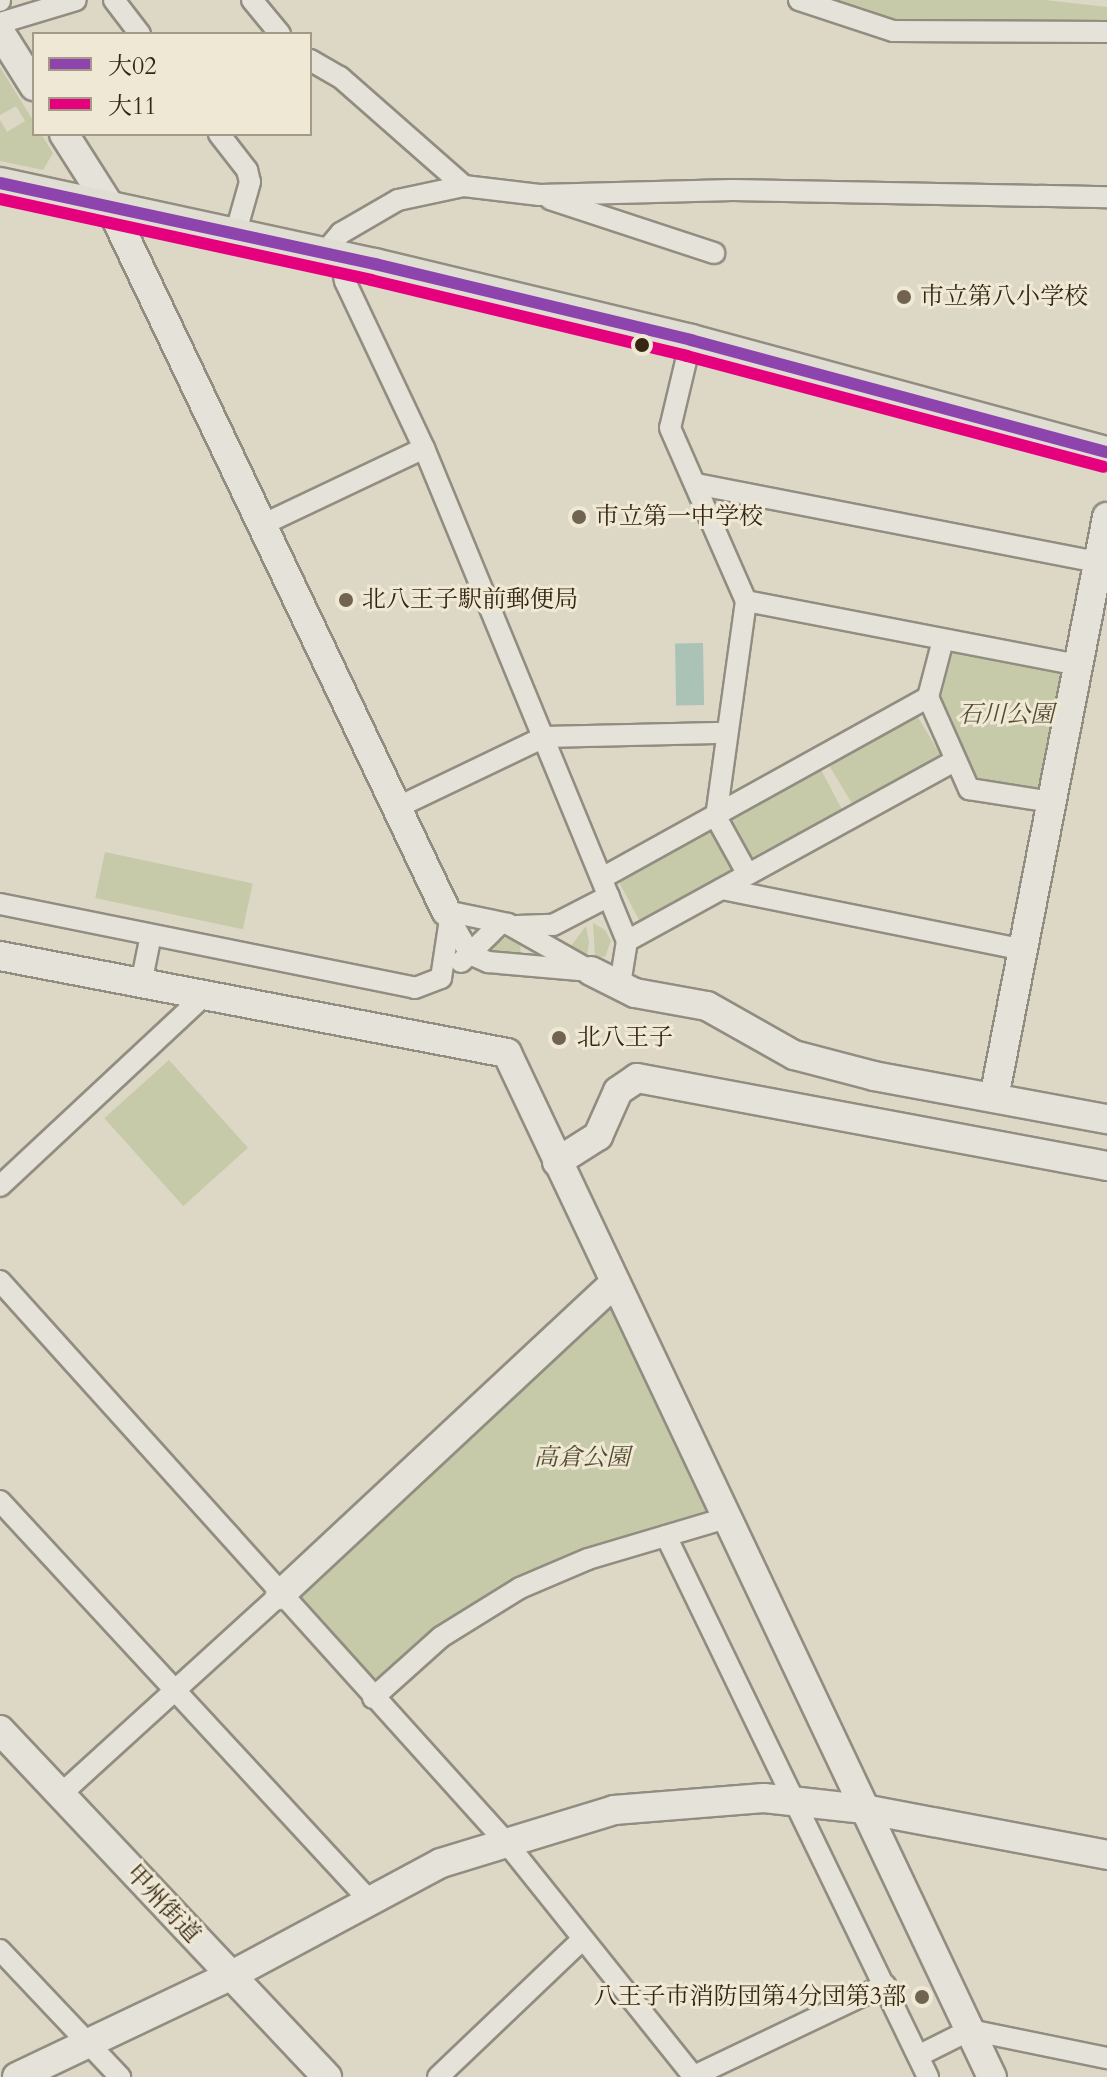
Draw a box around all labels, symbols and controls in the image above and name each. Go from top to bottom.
legend [32,32,312,136]
text: 大02 [108,50,157,83]
text: 大11 [108,90,157,123]
place label: 市立第八小学校 [920,283,1088,311]
marker: 市立第八小学校 [895,288,913,306]
unlabelled marker [634,337,650,353]
place label: 市立第一中学校 [595,503,763,531]
marker: 市立第一中学校 [570,508,588,526]
place label: 北八王子駅前郵便局 [362,586,578,614]
marker: 北八王子駅前郵便局 [337,591,355,609]
park label: 石川公園 [958,701,1054,729]
place label: 北八王子 [577,1024,673,1052]
marker: 北八王子 [548,1027,570,1049]
park label: 高倉公園 [534,1444,630,1472]
street label: 甲州街道 [120,1859,206,1949]
place label: 八王子市消防団第4分団第3部 [593,1983,906,2011]
marker: 八王子市消防団第4分団第3部 [913,1988,931,2006]

